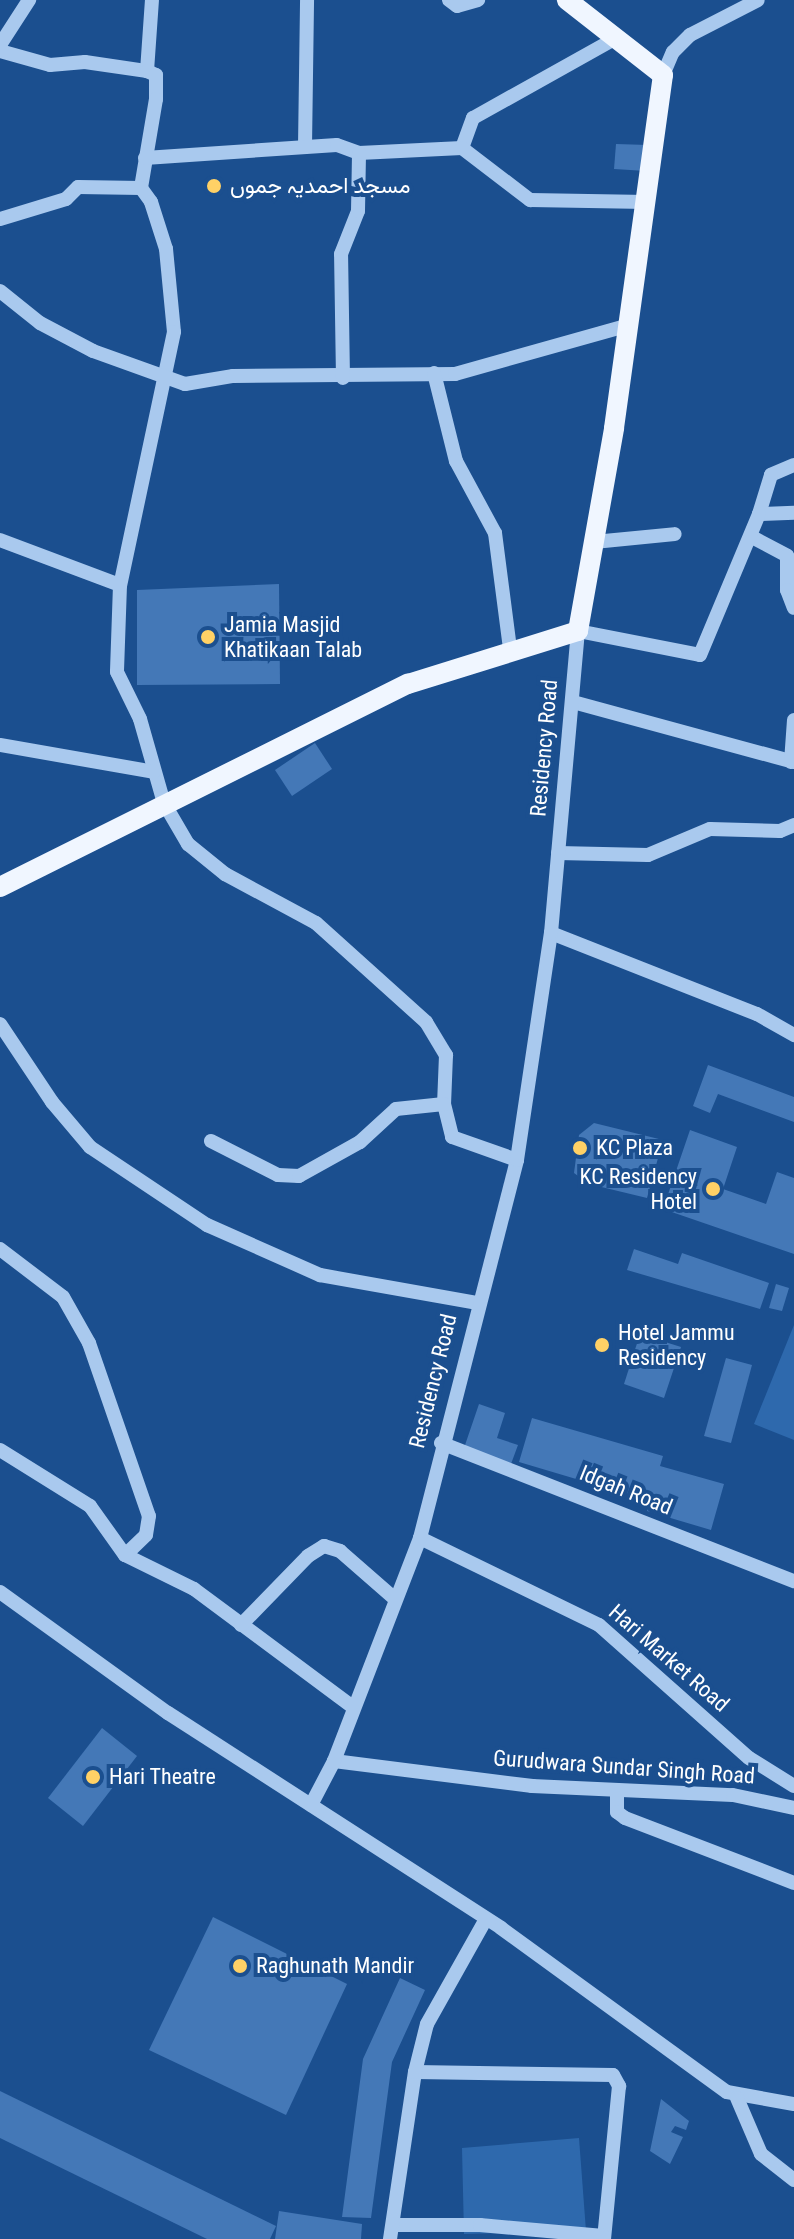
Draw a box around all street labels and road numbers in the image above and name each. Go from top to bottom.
street label: Residency Road [525,678,563,818]
street label: Residency Road [404,1311,462,1451]
street label: Idgah Road [576,1459,676,1521]
street label: Hari Market Road [604,1599,734,1717]
street label: Gurudwara Sundar Singh Road [492,1745,756,1789]

